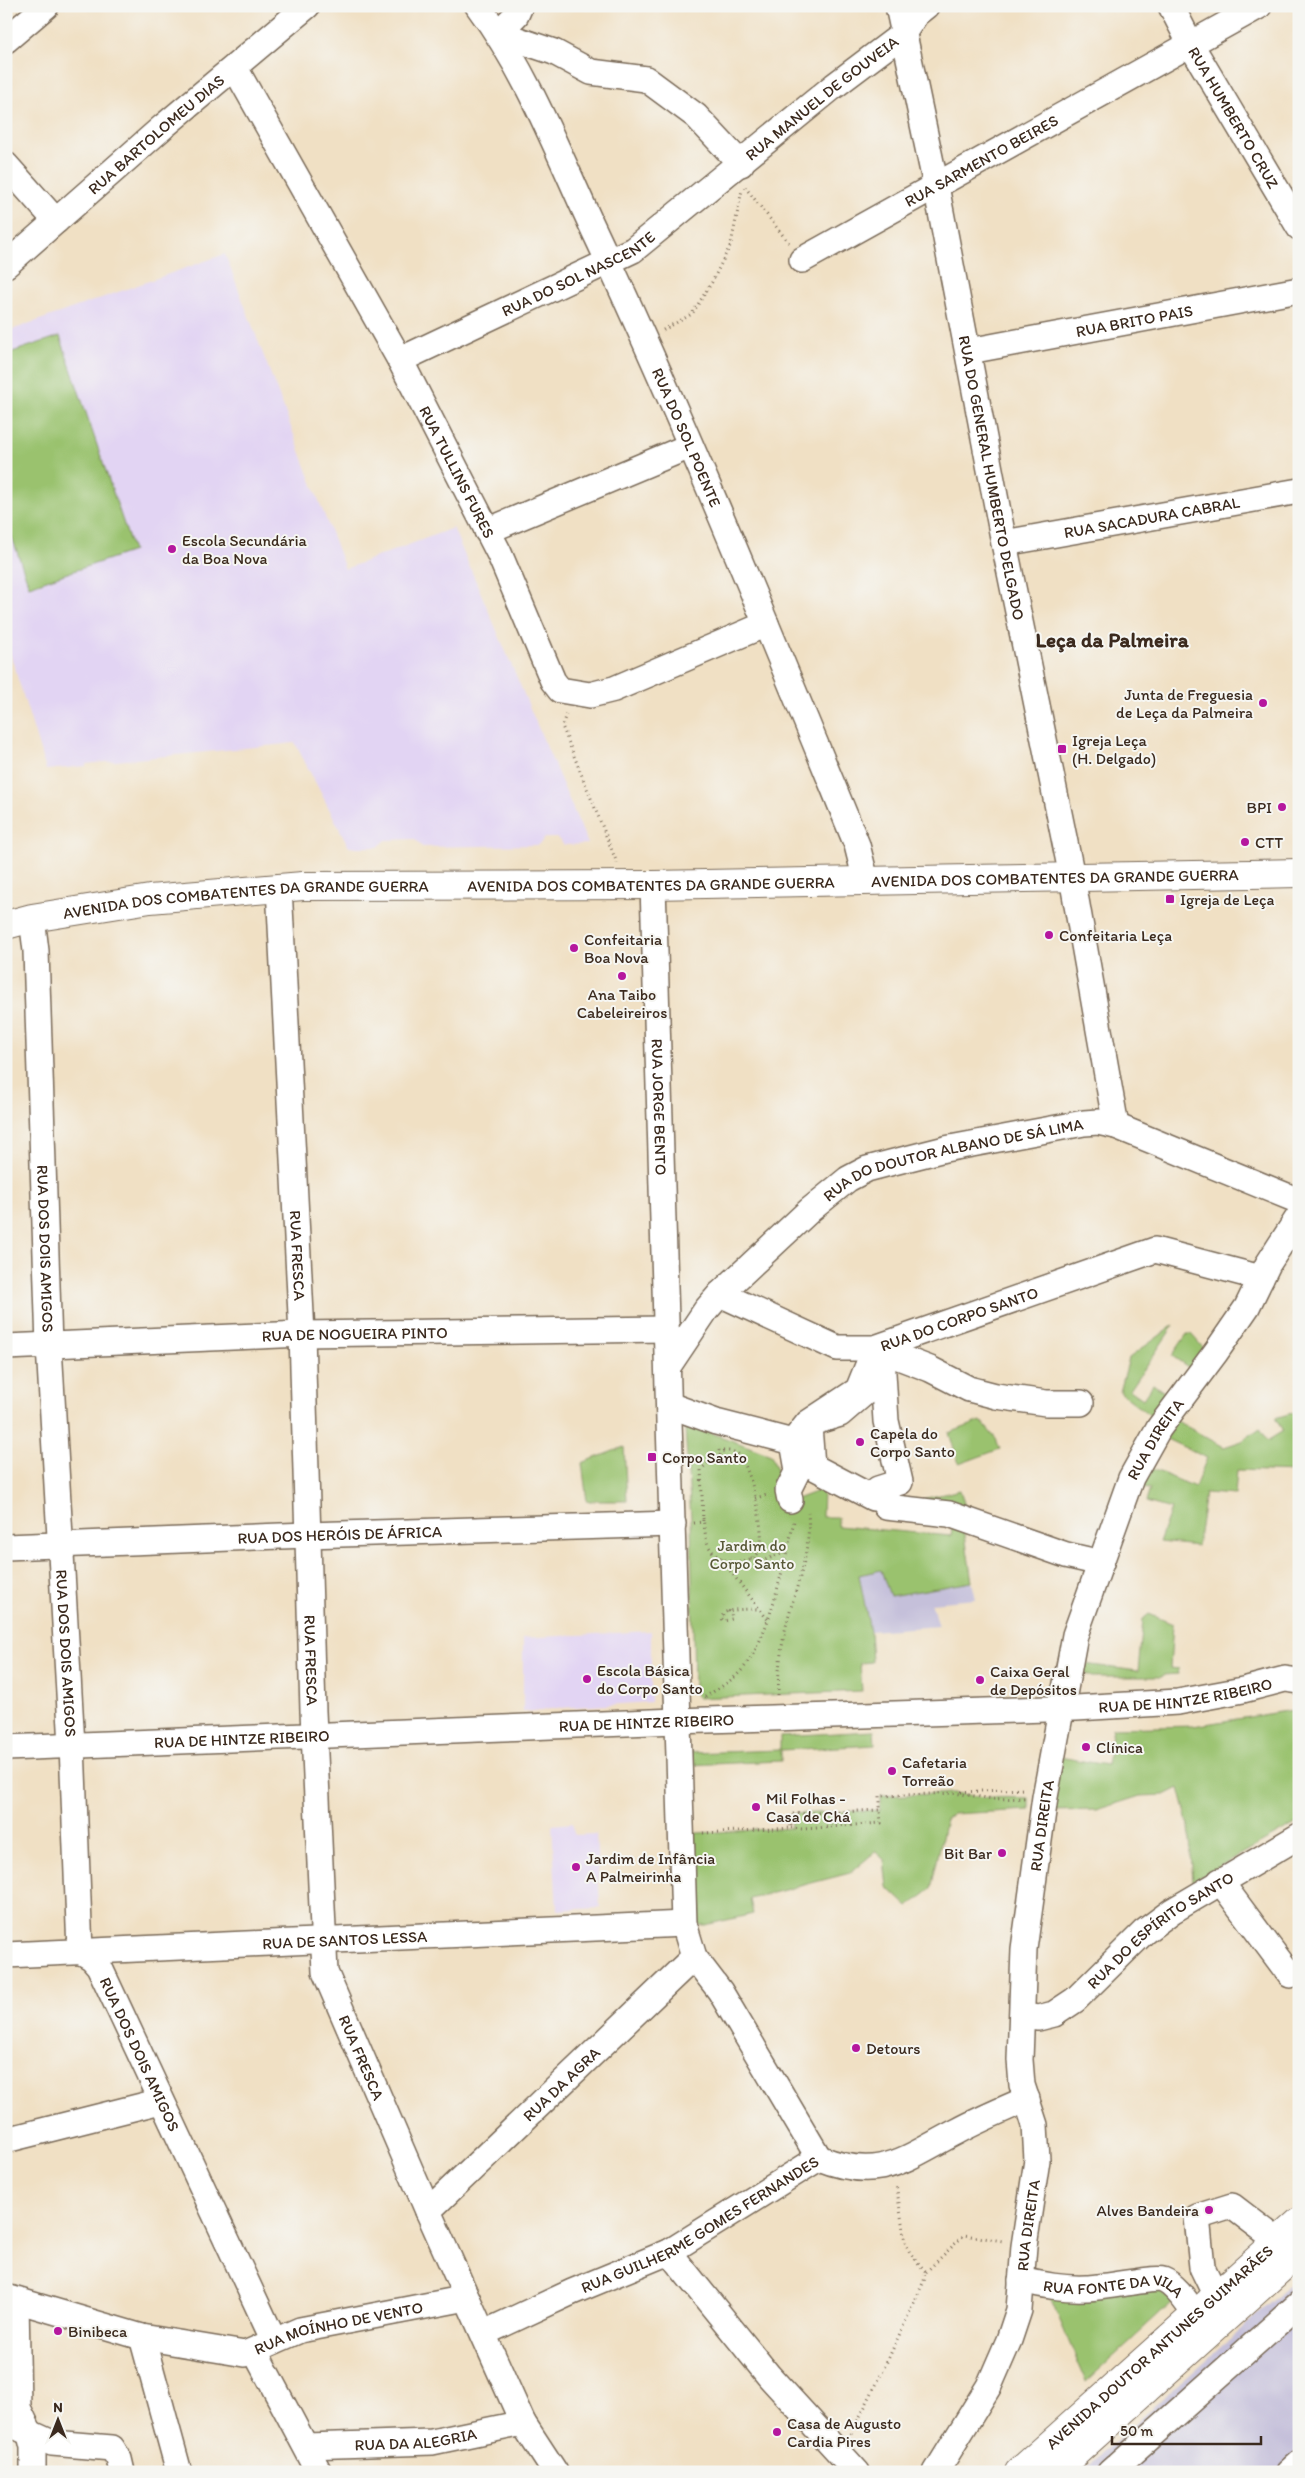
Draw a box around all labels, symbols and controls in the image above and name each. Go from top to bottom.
street label: RUA MANUEL DE GOUVEIA [742,32,902,165]
street label: RUA HUMBERTO CRUZ [1184,43,1283,192]
street label: RUA BARTOLOMEU DIAS [84,71,228,199]
street label: RUA SARMENTO BEIRES [901,111,1062,211]
street label: RUA DO SOL NASCENTE [499,227,659,321]
street label: RUA BRITO PAIS [1074,301,1194,341]
street label: RUA DO GENERAL HUMBERTO DELGADO [955,334,1028,622]
street label: RUA DO SOL POENTE [648,365,725,510]
street label: RUA TULLINS FURES [415,403,499,541]
street label: RUA SACADURA CABRAL [1062,493,1241,542]
place label: Escola Secundária da Boa Nova [182,531,307,568]
marker: Escola Secundária da Boa Nova [166,543,178,555]
district label: Leça da Palmeira [1035,627,1190,653]
place label: Junta de Freguesia de Leça da Palmeira [1116,685,1253,722]
marker: Junta de Freguesia de Leça da Palmeira [1257,697,1269,709]
place label: Igreja Leça (H. Delgado) [1072,731,1156,768]
marker: Igreja Leça (H. Delgado) [1056,743,1068,755]
place label: BPI [1247,798,1272,817]
marker: BPI [1276,801,1288,813]
place label: CTT [1255,833,1283,852]
marker: CTT [1239,836,1251,848]
street label: AVENIDA DOS COMBATENTES DA GRANDE GUERRA [871,865,1239,891]
street label: AVENIDA DOS COMBATENTES DA GRANDE GUERRA [467,873,835,896]
street label: AVENIDA DOS COMBATENTES DA GRANDE GUERRA [62,877,429,923]
place label: Igreja de Leça [1180,890,1275,909]
marker: Igreja de Leça [1164,893,1176,905]
place label: Confeitaria Leça [1059,926,1172,945]
marker: Confeitaria Leça [1043,929,1055,941]
place label: Confeitaria Boa Nova [584,930,663,967]
marker: Confeitaria Boa Nova [568,942,580,954]
marker: Ana Taibo Cabeleireiros [616,970,628,982]
place label: Ana Taibo Cabeleireiros [577,985,667,1022]
street label: RUA JORGE BENTO [648,1038,671,1176]
street label: RUA DO DOUTOR ALBANO DE SÁ LIMA [819,1114,1085,1206]
street label: RUA DOS DOIS AMIGOS [33,1164,58,1333]
street label: RUA FRESCA [286,1210,309,1301]
street label: RUA DO CORPO SANTO [878,1283,1041,1355]
street label: RUA DE NOGUEIRA PINTO [261,1323,448,1346]
street label: RUA DIREITA [1123,1395,1188,1483]
place label: Capela do Corpo Santo [870,1424,955,1461]
marker: Capela do Corpo Santo [854,1436,866,1448]
place label: Corpo Santo [662,1448,747,1467]
marker: Corpo Santo [646,1451,658,1463]
street label: RUA DOS HERÓIS DE ÁFRICA [237,1522,442,1548]
park label: Jardim do Corpo Santo [709,1536,795,1573]
street label: RUA DOS DOIS AMIGOS [52,1569,81,1737]
street label: RUA FRESCA [300,1615,322,1706]
place label: Escola Básica do Corpo Santo [597,1661,703,1698]
place label: Caixa Geral de Depósitos [990,1662,1077,1699]
marker: Escola Básica do Corpo Santo [581,1673,593,1685]
marker: Caixa Geral de Depósitos [974,1674,986,1686]
street label: RUA DE HINTZE RIBEIRO [1098,1674,1274,1717]
street label: RUA DE HINTZE RIBEIRO [558,1710,735,1736]
street label: RUA DE HINTZE RIBEIRO [154,1726,330,1752]
place label: Clínica [1096,1738,1143,1757]
marker: Clínica [1080,1741,1092,1753]
place label: Cafetaria Torreão [902,1753,967,1790]
marker: Cafetaria Torreão [886,1765,898,1777]
street label: RUA DIREITA [1026,1778,1058,1873]
place label: Mil Folhas - Casa de Chá [766,1789,851,1826]
marker: Mil Folhas - Casa de Chá [750,1801,762,1813]
place label: Bit Bar [944,1844,992,1863]
marker: Bit Bar [996,1847,1008,1859]
place label: Jardim de Infância A Palmeirinha [586,1849,715,1886]
marker: Jardim de Infância A Palmeirinha [570,1861,582,1873]
street label: RUA DO ESPÍRITO SANTO [1083,1868,1237,1993]
street label: RUA DE SANTOS LESSA [262,1927,428,1953]
street label: RUA DOS DOIS AMIGOS [96,1974,184,2134]
street label: RUA FRESCA [335,2012,388,2103]
place label: Detours [866,2039,921,2058]
marker: Detours [850,2042,862,2054]
street label: RUA DA AGRA [519,2043,604,2125]
street label: RUA GUILHERME GOMES FERNANDES [578,2152,822,2297]
street label: RUA DIREITA [1013,2178,1044,2272]
place label: Alves Bandeira [1097,2201,1199,2220]
marker: Alves Bandeira [1203,2204,1215,2216]
street label: AVENIDA DOUTOR ANTUNES GUIMARÃES [1042,2241,1277,2453]
street label: RUA FONTE DA VILA [1042,2270,1188,2302]
street label: RUA MOÍNHO DE VENTO [251,2298,425,2359]
place label: Binibeca [68,2322,128,2341]
marker: Binibeca [52,2325,64,2337]
north arrow [32,2396,82,2446]
text: N [53,2399,63,2416]
scale bar [1112,2413,1261,2445]
place label: Casa de Augusto Cardia Pires [787,2414,901,2451]
text: 50 m [1120,2422,1153,2440]
street label: RUA DA ALEGRIA [354,2424,478,2454]
marker: Casa de Augusto Cardia Pires [771,2426,783,2438]

